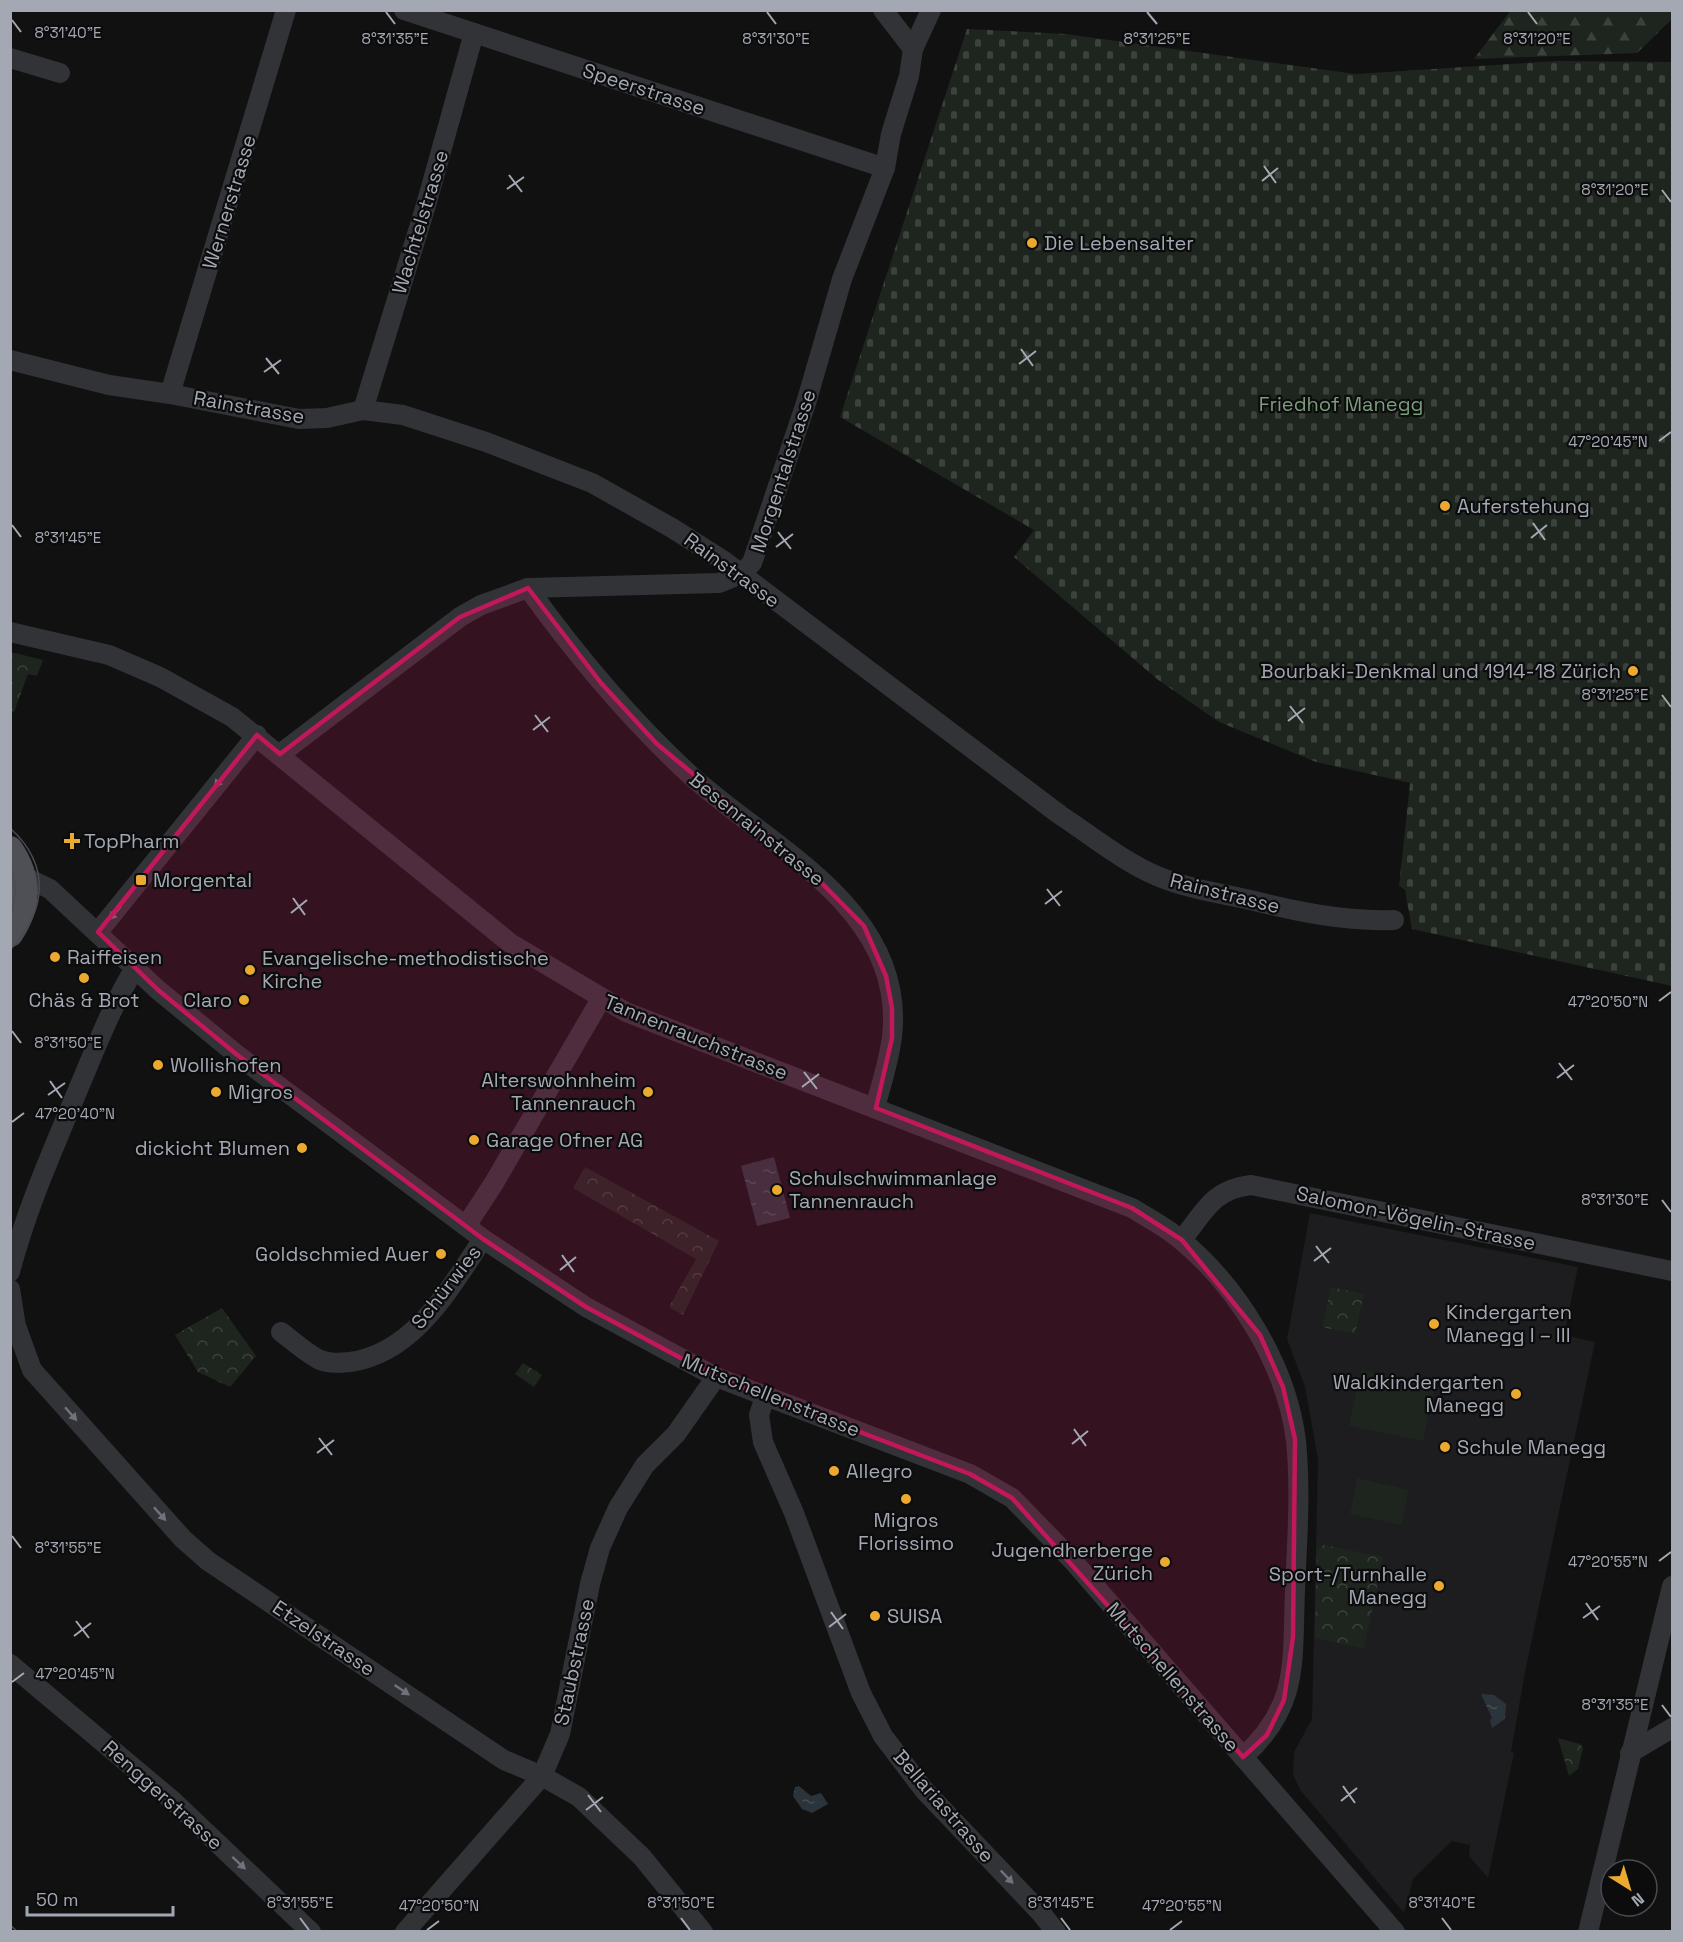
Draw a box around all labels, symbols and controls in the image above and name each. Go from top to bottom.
text: 8°31'40"E [34,23,102,42]
text: 8°31'35"E [362,29,428,48]
text: 8°31'30"E [742,29,810,48]
text: 8°31'25"E [1124,29,1190,48]
text: 8°31'20"E [1503,29,1571,48]
street label: Speerstrasse [579,57,709,121]
street label: Wernerstrasse [196,132,262,272]
street label: Wachtelstrasse [386,147,454,297]
text: 8°31'20"E [1581,180,1649,199]
place label: Die Lebensalter [1044,230,1194,256]
marker: Die Lebensalter [1025,236,1039,250]
street label: Rainstrasse [191,384,307,430]
street label: Morgentalstrasse [744,386,822,556]
park label: Friedhof Manegg [1259,391,1423,417]
text: 47°20'45"N [1568,432,1648,451]
place label: Auferstehung [1457,493,1590,519]
marker: Auferstehung [1438,499,1452,513]
street label: Rainstrasse [679,526,785,614]
text: 8°31'45"E [35,528,101,547]
place label: Bourbaki-Denkmal und 1914-18 Zürich [1260,658,1621,684]
marker: Bourbaki-Denkmal und 1914-18 Zürich [1626,664,1640,678]
text: 8°31'25"E [1582,685,1648,704]
street label: Besenrainstrasse [684,766,830,892]
one-way arrow [213,772,226,788]
place label: TopPharm [84,828,180,854]
marker: TopPharm [65,834,79,848]
place label: Morgental [153,867,252,893]
street label: Rainstrasse [1167,867,1283,919]
marker: Morgental [134,873,148,887]
one-way arrow [109,905,122,920]
place label: Raiffeisen [67,944,162,970]
place label: Evangelische-methodistische Kirche [262,945,549,994]
marker: Raiffeisen [48,950,62,964]
marker: Evangelische-methodistische Kirche [243,963,257,977]
marker: Chäs & Brot [77,971,91,985]
place label: Chäs & Brot [29,987,140,1013]
place label: Claro [183,987,232,1013]
street label: Tannenrauchstrasse [600,988,792,1086]
text: 47°20'50"N [1568,992,1648,1011]
marker: Claro [237,993,251,1007]
text: 8°31'50"E [34,1033,102,1052]
place label: Wollishofen [170,1052,282,1078]
marker: Wollishofen [151,1058,165,1072]
place label: Alterswohnheim Tannenrauch [481,1067,636,1116]
place label: Migros [228,1079,293,1105]
marker: Migros [209,1085,223,1099]
marker: Alterswohnheim Tannenrauch [641,1085,655,1099]
text: 47°20'40"N [35,1104,115,1123]
place label: Garage Ofner AG [486,1127,643,1153]
marker: Garage Ofner AG [467,1133,481,1147]
place label: dickicht Blumen [135,1135,290,1161]
marker: dickicht Blumen [295,1141,309,1155]
place label: Schulschwimmanlage Tannenrauch [789,1165,997,1214]
street label: Salomon-Vögelin-Strasse [1294,1180,1538,1256]
marker: Schulschwimmanlage Tannenrauch [770,1183,784,1197]
text: 8°31'30"E [1581,1190,1649,1209]
street label: Schürwies [405,1240,487,1334]
place label: Goldschmied Auer [255,1241,429,1267]
marker: Goldschmied Auer [434,1247,448,1261]
place label: Kindergarten Manegg I – III [1446,1299,1572,1348]
marker: Kindergarten Manegg I – III [1427,1317,1441,1331]
street label: Mutschellenstrasse [678,1347,864,1443]
place label: Waldkindergarten Manegg [1333,1369,1504,1418]
marker: Waldkindergarten Manegg [1509,1387,1523,1401]
one-way arrow [64,1406,77,1421]
place label: Schule Manegg [1457,1434,1606,1460]
marker: Schule Manegg [1438,1440,1452,1454]
place label: Allegro [846,1458,913,1484]
marker: Allegro [827,1464,841,1478]
marker: Migros Florissimo [899,1492,913,1506]
one-way arrow [153,1506,166,1521]
place label: Migros Florissimo [858,1507,954,1556]
place label: Jugendherberge Zürich [991,1537,1153,1586]
text: 8°31'55"E [35,1538,101,1557]
text: 47°20'55"N [1568,1552,1648,1571]
marker: Jugendherberge Zürich [1158,1555,1172,1569]
place label: Sport-/Turnhalle Manegg [1269,1561,1427,1610]
marker: Sport-/Turnhalle Manegg [1432,1579,1446,1593]
street label: Etzelstrasse [268,1594,380,1682]
street label: Staubstrasse [548,1596,600,1728]
street label: Mutschellenstrasse [1101,1597,1245,1757]
place label: SUISA [887,1603,943,1629]
marker: SUISA [868,1609,882,1623]
text: 47°20'45"N [35,1664,115,1683]
one-way arrow [393,1684,409,1696]
text: 8°31'35"E [1582,1695,1648,1714]
street label: Renggerstrasse [98,1734,228,1856]
street label: Bellariastrasse [888,1744,1000,1868]
one-way arrow [231,1856,246,1870]
north arrow [1599,1858,1659,1918]
one-way arrow [1000,1870,1014,1884]
scale bar [27,1879,172,1917]
text: 50 m [36,1888,78,1911]
text: N [1627,1888,1648,1911]
text: 8°31'55"E [267,1893,333,1912]
text: 8°31'50"E [647,1893,715,1912]
text: 8°31'45"E [1028,1893,1094,1912]
text: 8°31'40"E [1408,1893,1476,1912]
text: 47°20'50"N [399,1896,479,1915]
text: 47°20'55"N [1142,1896,1222,1915]

